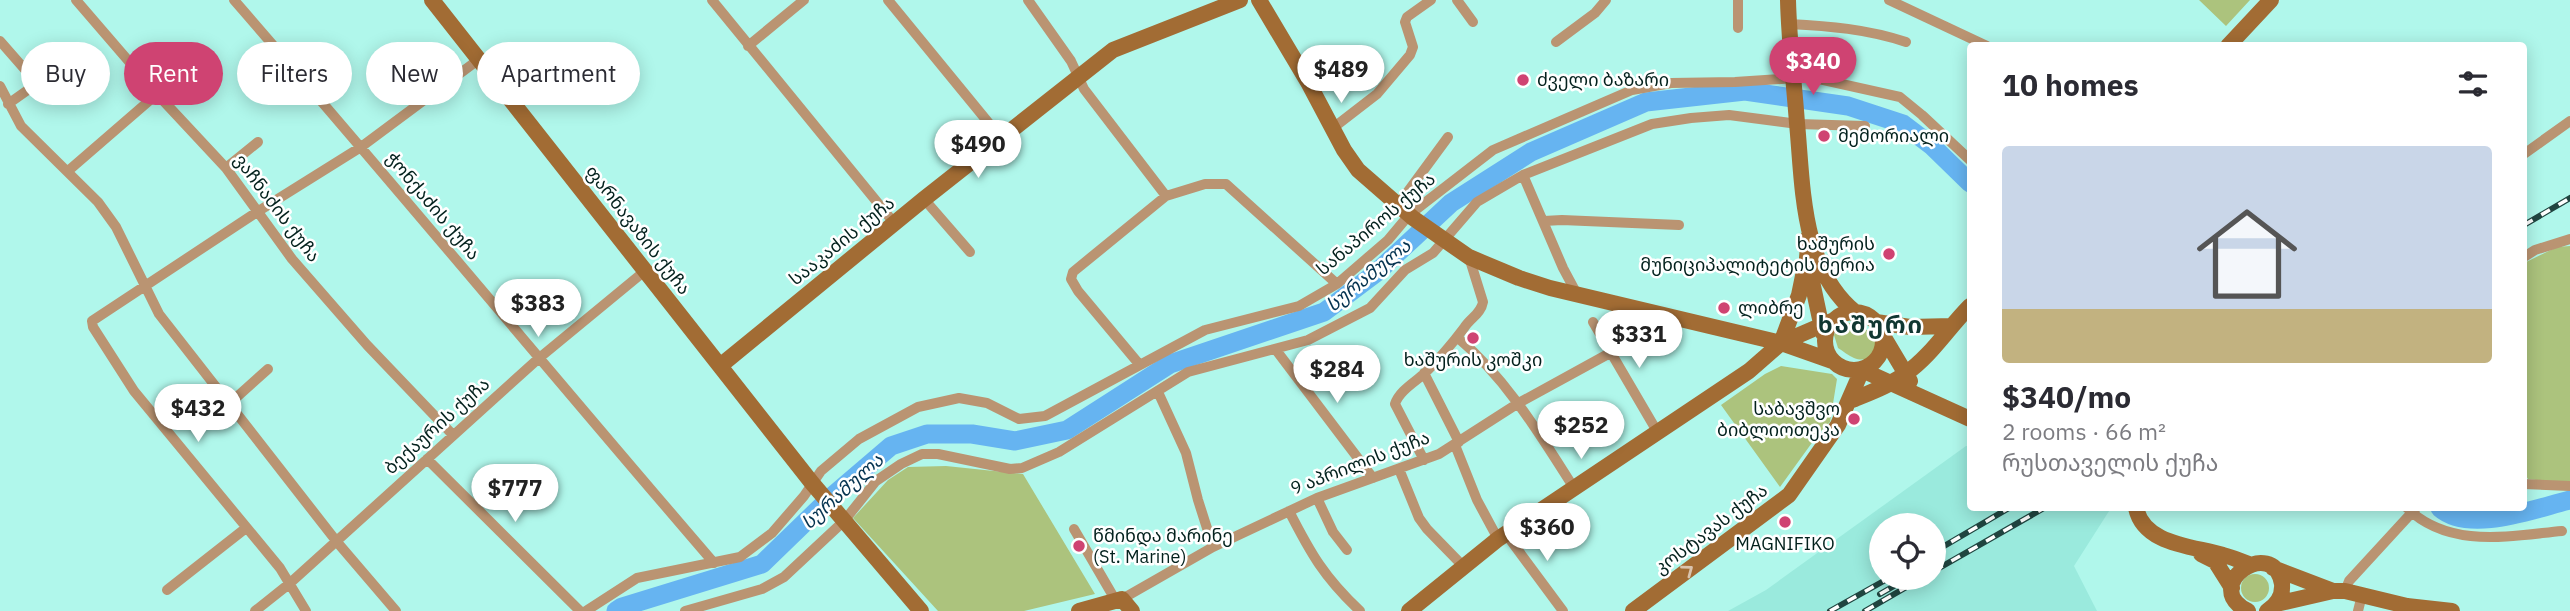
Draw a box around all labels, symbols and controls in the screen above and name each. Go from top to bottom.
pin: $340 [1772,38,1854,97]
chip: Buy [21,42,110,105]
chip: Rent [124,42,223,105]
chip: Filters [237,42,352,105]
chip: New [366,42,463,105]
chip: Apartment [477,42,640,105]
text: $340 [1785,45,1841,75]
pin: $489 [1300,46,1382,105]
text: $489 [1313,53,1369,83]
text: 10 homes [2002,65,2139,104]
icon: filters [2454,65,2492,103]
place label: ძველი ბაზარი [1537,68,1669,91]
marker: ძველი ბაზარი [1515,72,1531,88]
pin: $490 [937,120,1019,180]
place label: მემორიალი [1838,124,1949,147]
text: $490 [950,128,1006,158]
marker: მემორიალი [1816,128,1832,144]
street label: ჭონქაძის ქუჩა [381,147,485,264]
street label: ვაჩნაძის ქუჩა [229,149,326,266]
street label: ფარნავაზის ქუჩა [581,160,696,299]
street label: სანაპიროს ქუჩა [1311,167,1440,280]
street label: სააკაძის ქუჩა [784,191,899,290]
icon: home [2184,191,2310,317]
place label: ხაშურის მუნიციპალიტეტის მერია [1640,232,1875,276]
water label: სურამულა [1321,233,1416,317]
marker: ხაშურის მუნიციპალიტეტის მერია [1881,246,1897,262]
pin: $383 [497,280,579,339]
text: $383 [510,287,566,317]
place label: ლიბრე [1738,296,1804,319]
marker: ლიბრე [1716,300,1732,316]
district label: ხაშური [1818,308,1924,340]
pin: $331 [1598,310,1680,370]
text: $331 [1611,318,1667,348]
marker: ხაშურის კოშკი [1465,330,1481,346]
pin: $284 [1296,346,1378,405]
place label: ხაშურის კოშკი [1404,348,1542,371]
text: $284 [1309,353,1365,383]
street label: ბექაურის ქუჩა [379,372,494,479]
text: $340/mo [2002,377,2131,416]
pin: $432 [157,384,239,444]
text: $432 [170,392,226,422]
place label: საბავშვო ბიბლიოთეკა [1717,397,1840,441]
pin: $252 [1540,402,1622,461]
text: $252 [1553,409,1609,439]
marker: საბავშვო ბიბლიოთეკა [1846,411,1862,427]
text: 2 rooms · 66 m² [2002,416,2166,446]
street label: 9 აპრილის ქუჩა [1287,425,1433,500]
water label: სურამულა [796,447,888,534]
text: რუსთაველის ქუჩა [2002,447,2218,477]
pin: $777 [474,464,556,524]
text: $777 [487,472,543,502]
street label: კოსტავას ქუჩა [1649,478,1772,579]
pin: $360 [1506,504,1588,563]
text: $360 [1519,511,1575,541]
map controls [1869,513,1946,590]
button: locate [1869,513,1946,590]
marker: MAGNIFIKO [1777,514,1793,530]
place label: წმინდა მარინე (St. Marine) [1093,524,1233,568]
place label: MAGNIFIKO [1735,532,1835,555]
marker: წმინდა მარინე (St. Marine) [1071,538,1087,554]
one-way arrow [1680,566,1693,579]

